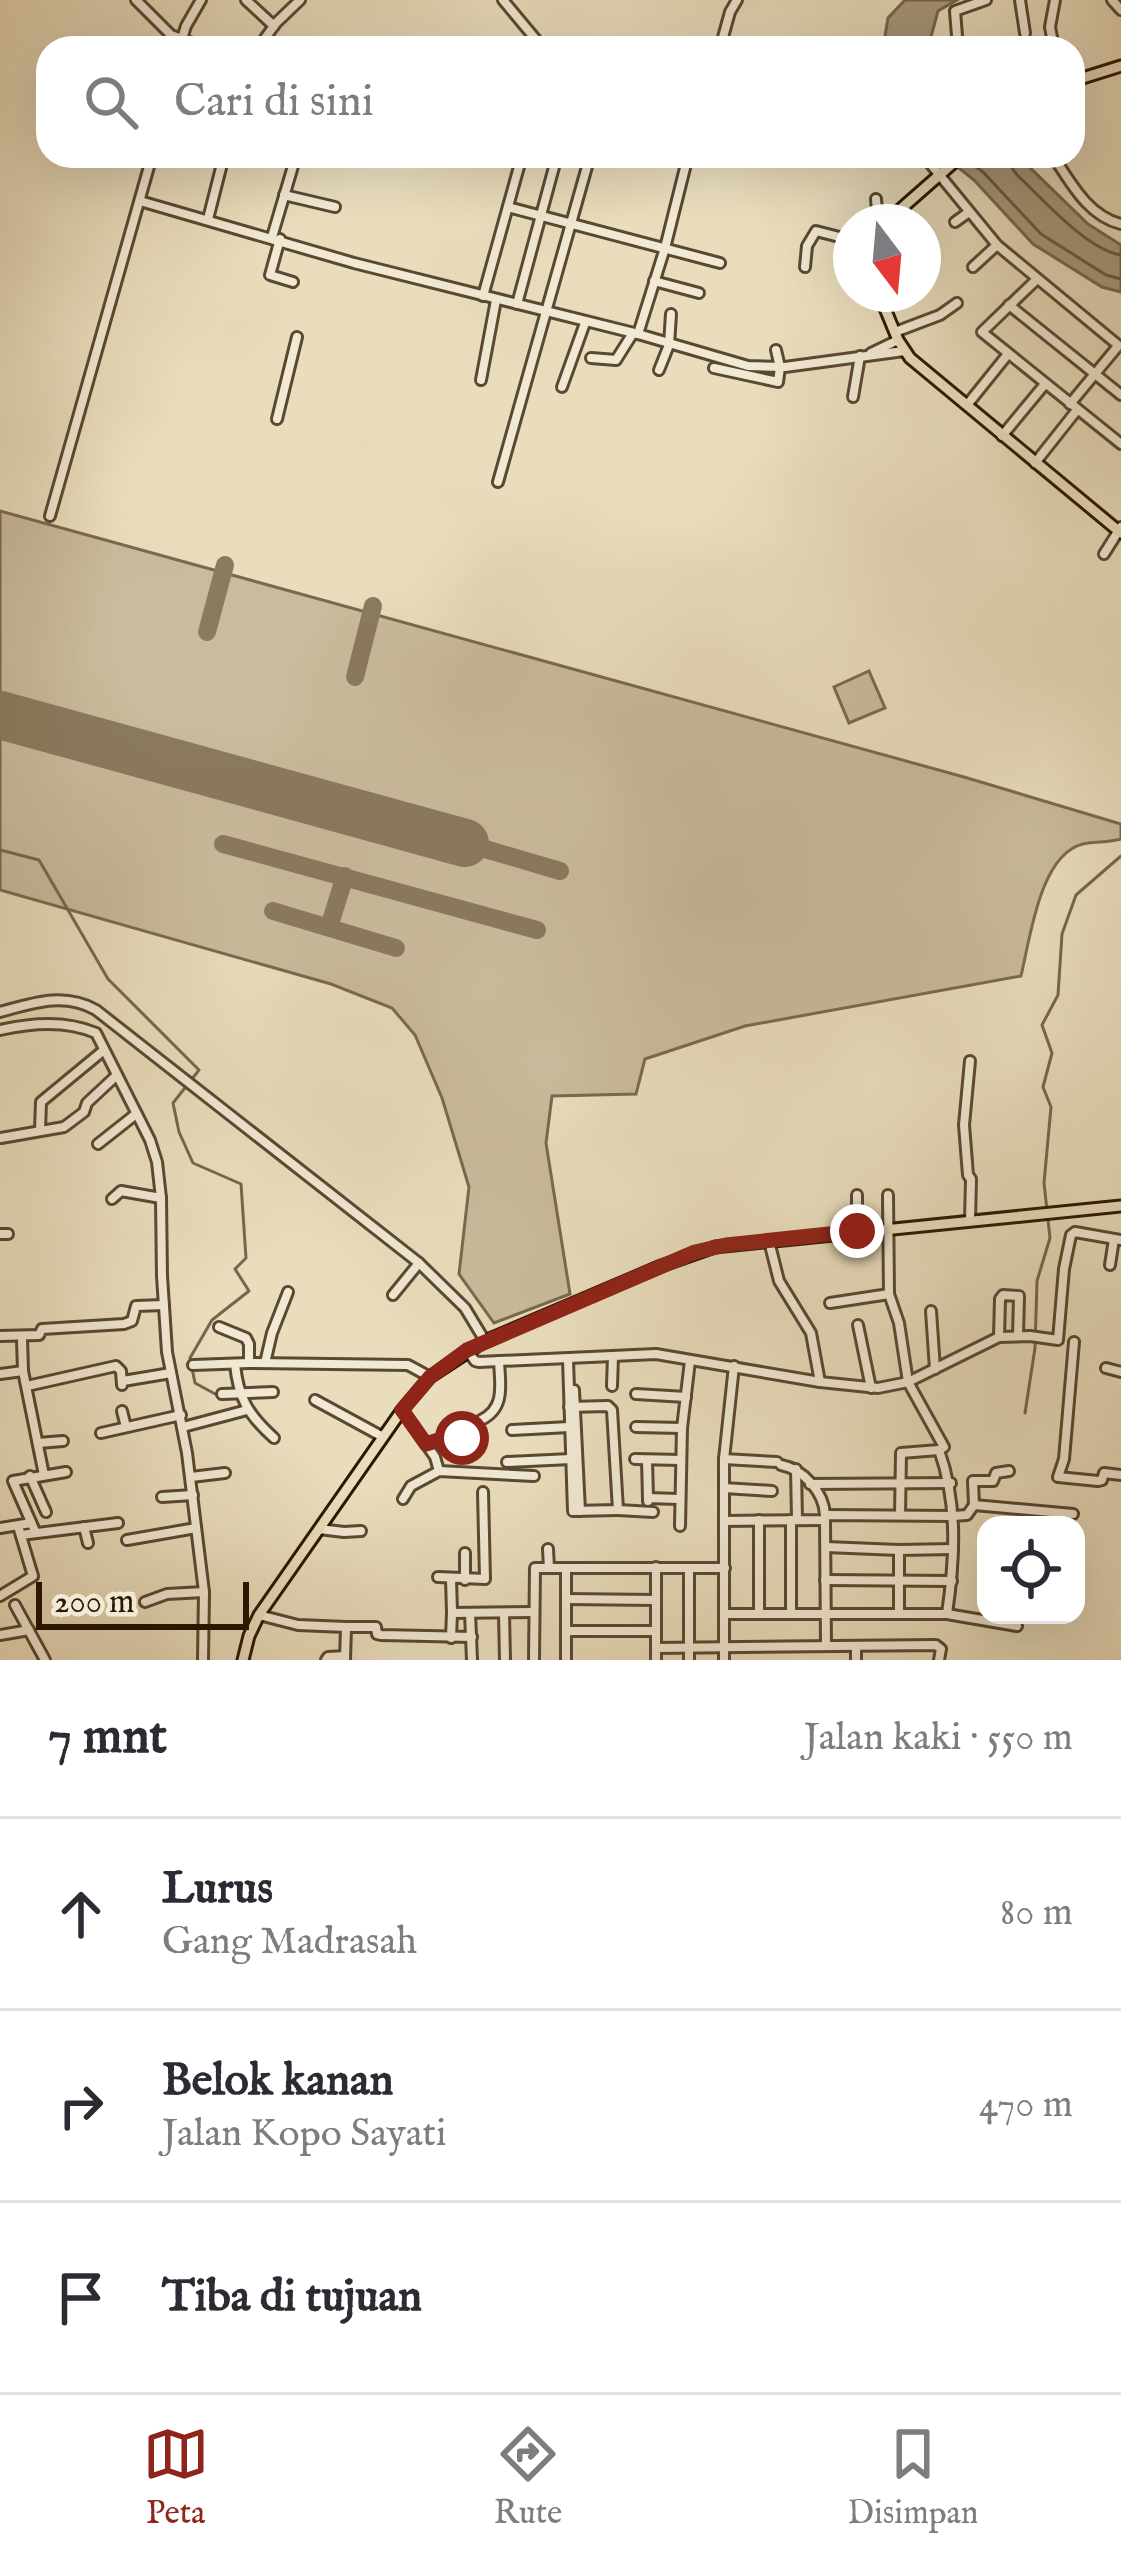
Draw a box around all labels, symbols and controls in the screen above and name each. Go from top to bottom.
search box [36,36,1085,168]
icon: search [78,69,144,135]
text: Cari di sini [174,74,374,131]
north arrow [833,204,941,312]
route end [830,1204,884,1258]
route start [435,1411,489,1465]
map controls [977,1516,1085,1624]
button: locate [977,1516,1085,1624]
scale bar [36,1576,249,1629]
text: 200 m [54,1582,135,1624]
text: 7 mnt [48,1706,167,1771]
text: Jalan kaki · 550 m [804,1714,1073,1763]
text: Lurus [162,1861,273,1918]
icon: ahead [48,1881,114,1947]
text: 80 m [1000,1889,1073,1938]
text: Gang Madrasah [162,1918,417,1967]
text: Belok kanan [162,2053,393,2110]
icon: right [48,2073,114,2139]
text: 470 m [979,2081,1073,2130]
text: Jalan Kopo Sayati [162,2110,446,2159]
icon: arrive [48,2265,114,2331]
text: Tiba di tujuan [162,2269,422,2326]
tab: Peta [143,2421,209,2535]
tab: Rute [494,2421,562,2535]
tab: Disimpan [847,2421,978,2535]

